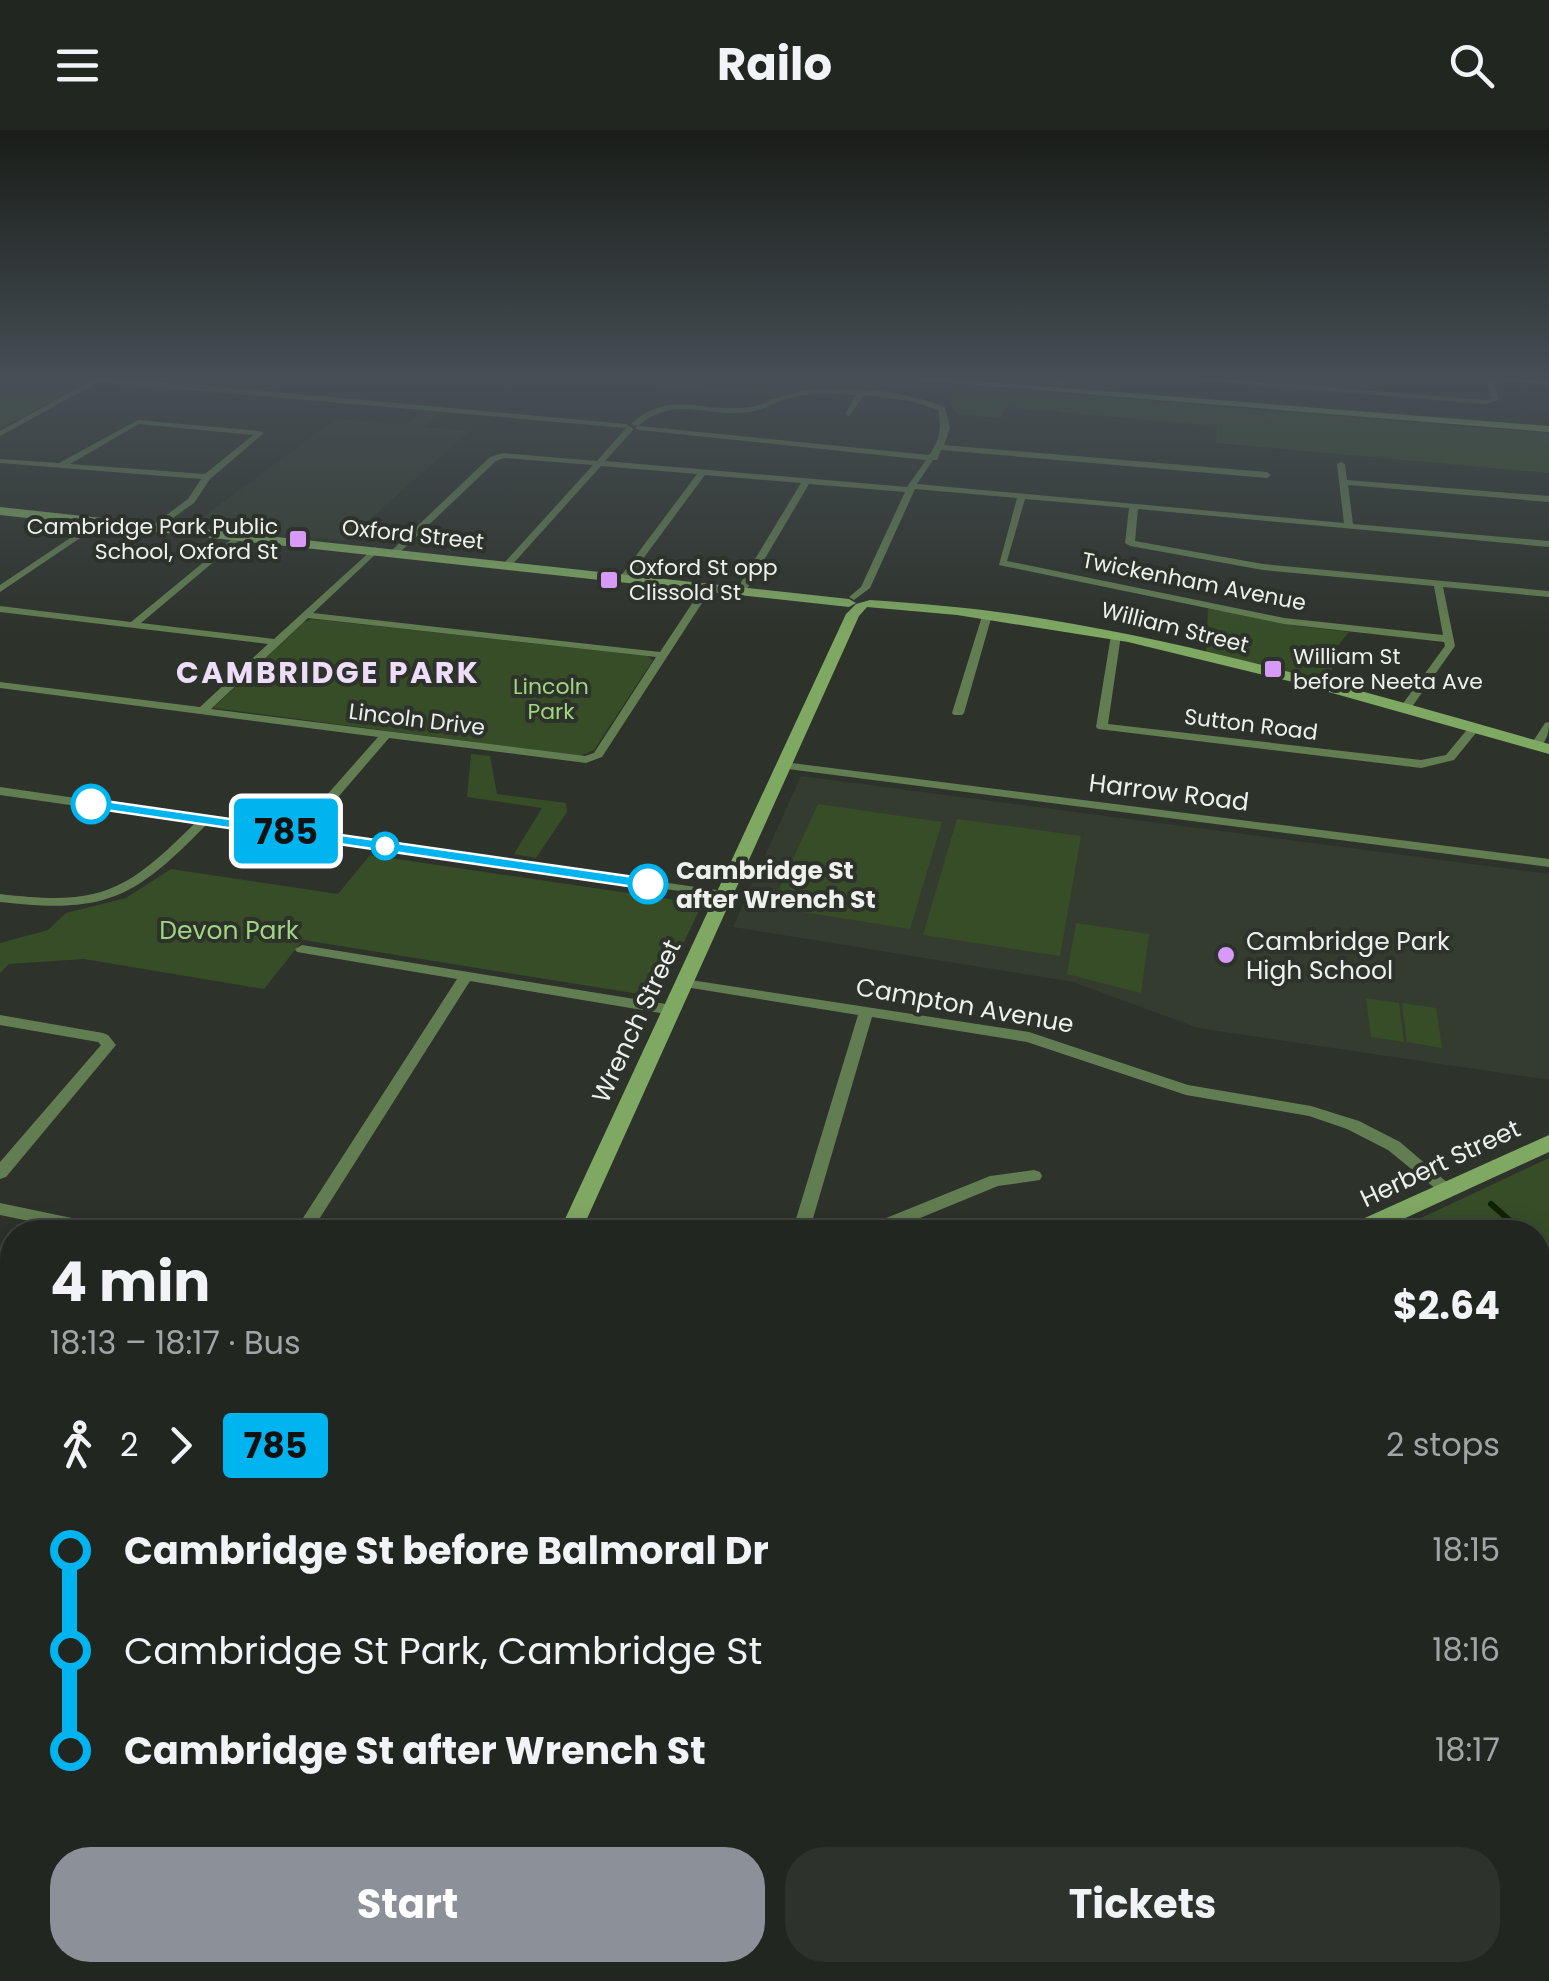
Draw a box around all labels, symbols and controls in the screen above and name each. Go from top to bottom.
text: Railo [717,33,832,96]
icon: menu [50,38,105,93]
icon: search [1444,38,1499,93]
place label: Cambridge Park Public School, Oxford St [27,511,278,567]
street label: Oxford Street [340,512,485,557]
marker: Cambridge Park Public School, Oxford St [287,528,309,550]
street label: Twickenham Avenue [1079,545,1309,618]
place label: Oxford St opp Clissold St [629,552,778,608]
marker: Oxford St opp Clissold St [598,569,620,591]
street label: William Street [1098,594,1252,661]
place label: William St before Neeta Ave [1293,641,1483,697]
district label: CAMBRIDGE PARK [176,651,480,694]
marker: William St before Neeta Ave [1262,658,1284,680]
park label: Lincoln Park [513,671,589,727]
street label: Lincoln Drive [347,696,487,743]
street label: Sutton Road [1182,701,1319,748]
street label: Harrow Road [1087,765,1251,820]
unlabelled marker [72,785,110,823]
line badge: 785 [228,798,344,864]
text: 785 [254,807,318,856]
unlabelled marker [372,833,398,859]
place label: Cambridge St after Wrench St [676,853,876,917]
marker: Cambridge St after Wrench St [629,865,667,903]
park label: Devon Park [159,913,299,948]
place label: Cambridge Park High School [1246,924,1450,988]
street label: Wrench Street [583,934,690,1108]
marker: Cambridge Park High School [1215,944,1237,966]
street label: Campton Avenue [853,969,1077,1042]
street label: Herbert Street [1354,1111,1526,1216]
text: 4 min [50,1243,210,1320]
text: $2.64 [1393,1279,1500,1332]
text: 18:13 – 18:17 · Bus [50,1320,301,1365]
icon: walk [50,1418,105,1473]
icon: forward [153,1418,208,1473]
text: 785 [243,1421,308,1470]
text: 2 [120,1422,138,1467]
text: 2 stops [1386,1422,1500,1467]
text: Cambridge St before Balmoral Dr [124,1524,769,1577]
text: 18:15 [1432,1527,1500,1572]
text: Cambridge St Park, Cambridge St [124,1624,762,1677]
text: 18:16 [1432,1627,1500,1672]
text: Cambridge St after Wrench St [124,1724,706,1777]
text: 18:17 [1435,1727,1500,1772]
button: Start [50,1847,765,1962]
button: Tickets [785,1847,1500,1962]

